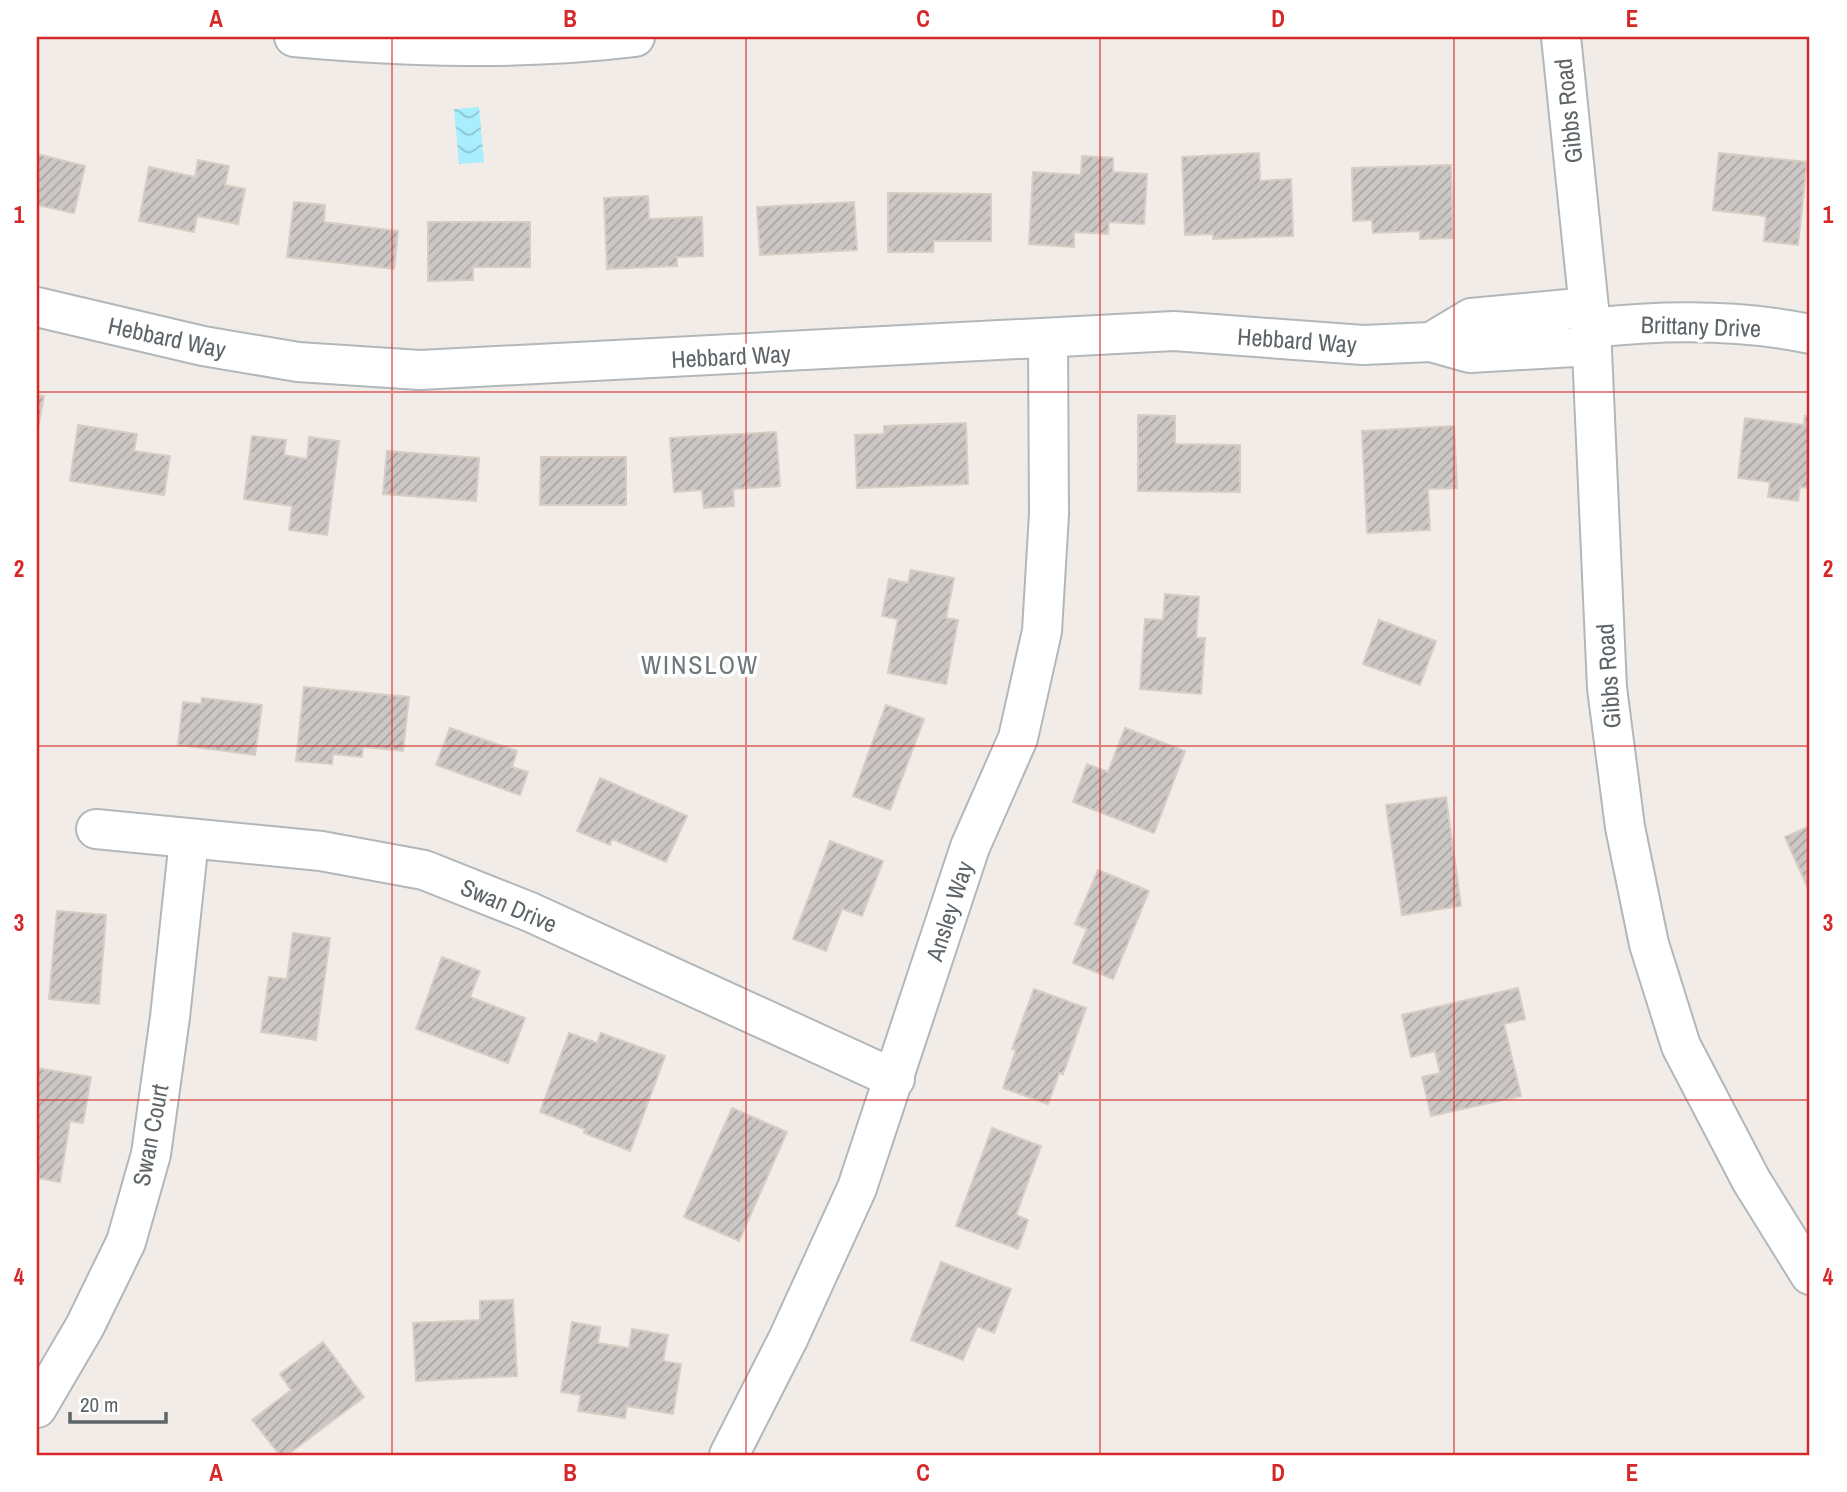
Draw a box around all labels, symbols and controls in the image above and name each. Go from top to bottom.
text: A [209,3,223,34]
text: B [563,3,577,34]
text: C [916,3,930,34]
text: D [1271,3,1285,34]
text: E [1626,3,1638,34]
street label: Gibbs Road [1547,57,1589,165]
text: 1 [14,199,25,230]
text: 1 [1823,199,1834,230]
street label: Brittany Drive [1640,308,1762,344]
street label: Hebbard Way [105,309,229,365]
street label: Hebbard Way [1236,320,1358,360]
street label: Hebbard Way [670,337,792,375]
text: 2 [14,553,24,584]
text: 2 [1823,553,1833,584]
street label: Gibbs Road [1588,622,1628,730]
district label: WINSLOW [641,647,759,682]
street label: Ansley Way [918,857,980,966]
street label: Swan Drive [456,870,562,940]
text: 3 [14,907,24,938]
text: 3 [1823,907,1833,938]
street label: Swan Court [124,1081,176,1189]
text: 4 [14,1261,25,1292]
text: 4 [1823,1261,1834,1292]
scale bar [70,1380,166,1424]
text: 20 m [80,1390,118,1419]
text: A [209,1457,223,1488]
text: B [563,1457,577,1488]
text: C [916,1457,930,1488]
text: D [1271,1457,1285,1488]
text: E [1626,1457,1638,1488]

